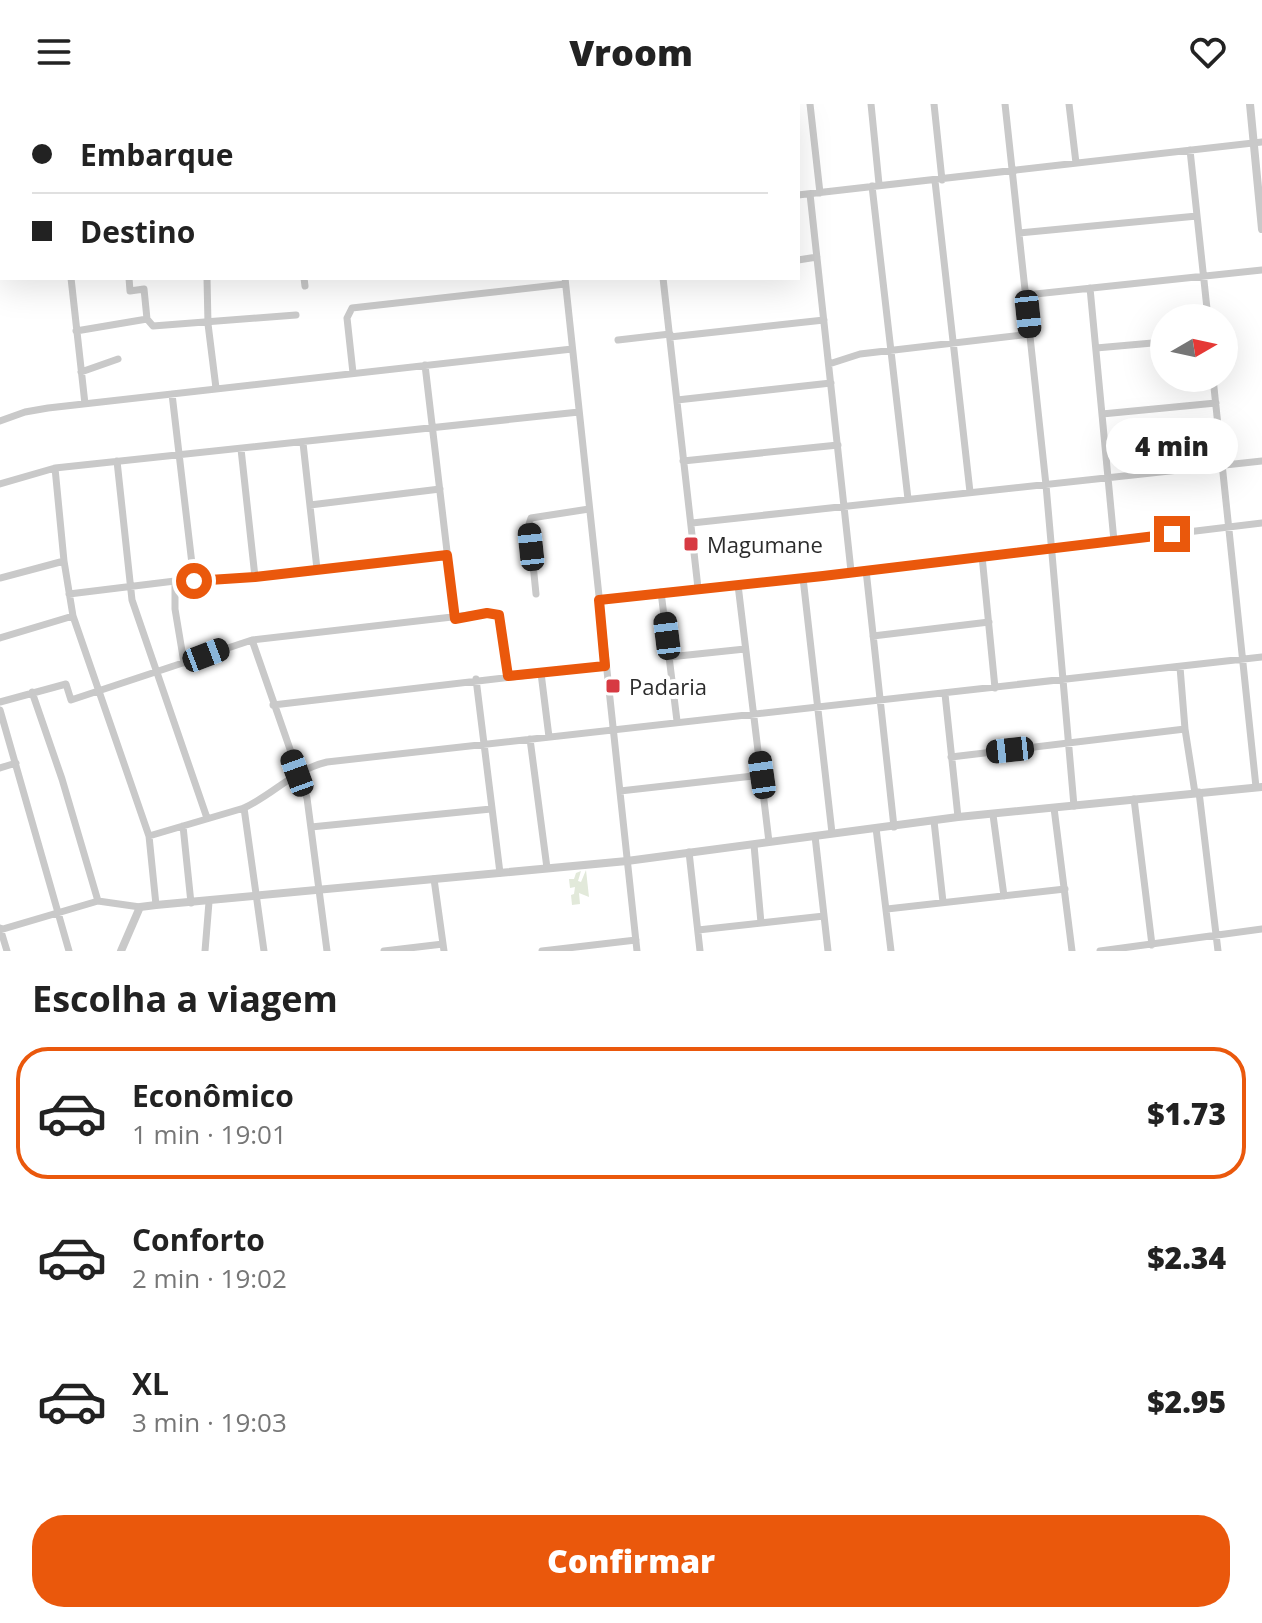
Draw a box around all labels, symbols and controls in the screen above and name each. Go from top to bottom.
text: Vroom [569,28,693,77]
icon: menu [32,30,76,74]
icon: heart [1186,30,1230,74]
text: Embarque [80,134,233,175]
text: Destino [80,211,195,252]
car [1014,289,1042,339]
north arrow [1150,304,1238,392]
map controls [1150,304,1238,392]
callout: 4 min [1106,418,1238,474]
text: 4 min [1135,428,1209,464]
route end [1154,516,1190,552]
car [517,522,545,572]
place label: Magumane [707,529,823,559]
marker: Magumane [682,535,700,553]
route start [176,563,212,599]
car [652,611,682,661]
car [179,635,233,675]
place label: Padaria [629,671,707,701]
marker: Padaria [604,677,622,695]
car [985,736,1035,764]
car [278,746,316,800]
car [747,750,777,800]
text: Escolha a viagem [32,974,338,1023]
text: Econômico [132,1075,294,1116]
icon: car [36,1077,108,1149]
text: $1.73 [1147,1093,1226,1134]
text: 1 min · 19:01 [132,1116,287,1152]
text: Conforto [132,1219,265,1260]
icon: car [36,1221,108,1293]
text: $2.34 [1147,1237,1226,1278]
text: 2 min · 19:02 [132,1260,287,1296]
text: XL [132,1363,169,1404]
icon: car [36,1365,108,1437]
text: $2.95 [1147,1381,1226,1422]
text: 3 min · 19:03 [132,1404,287,1440]
button: Confirmar [32,1515,1230,1607]

